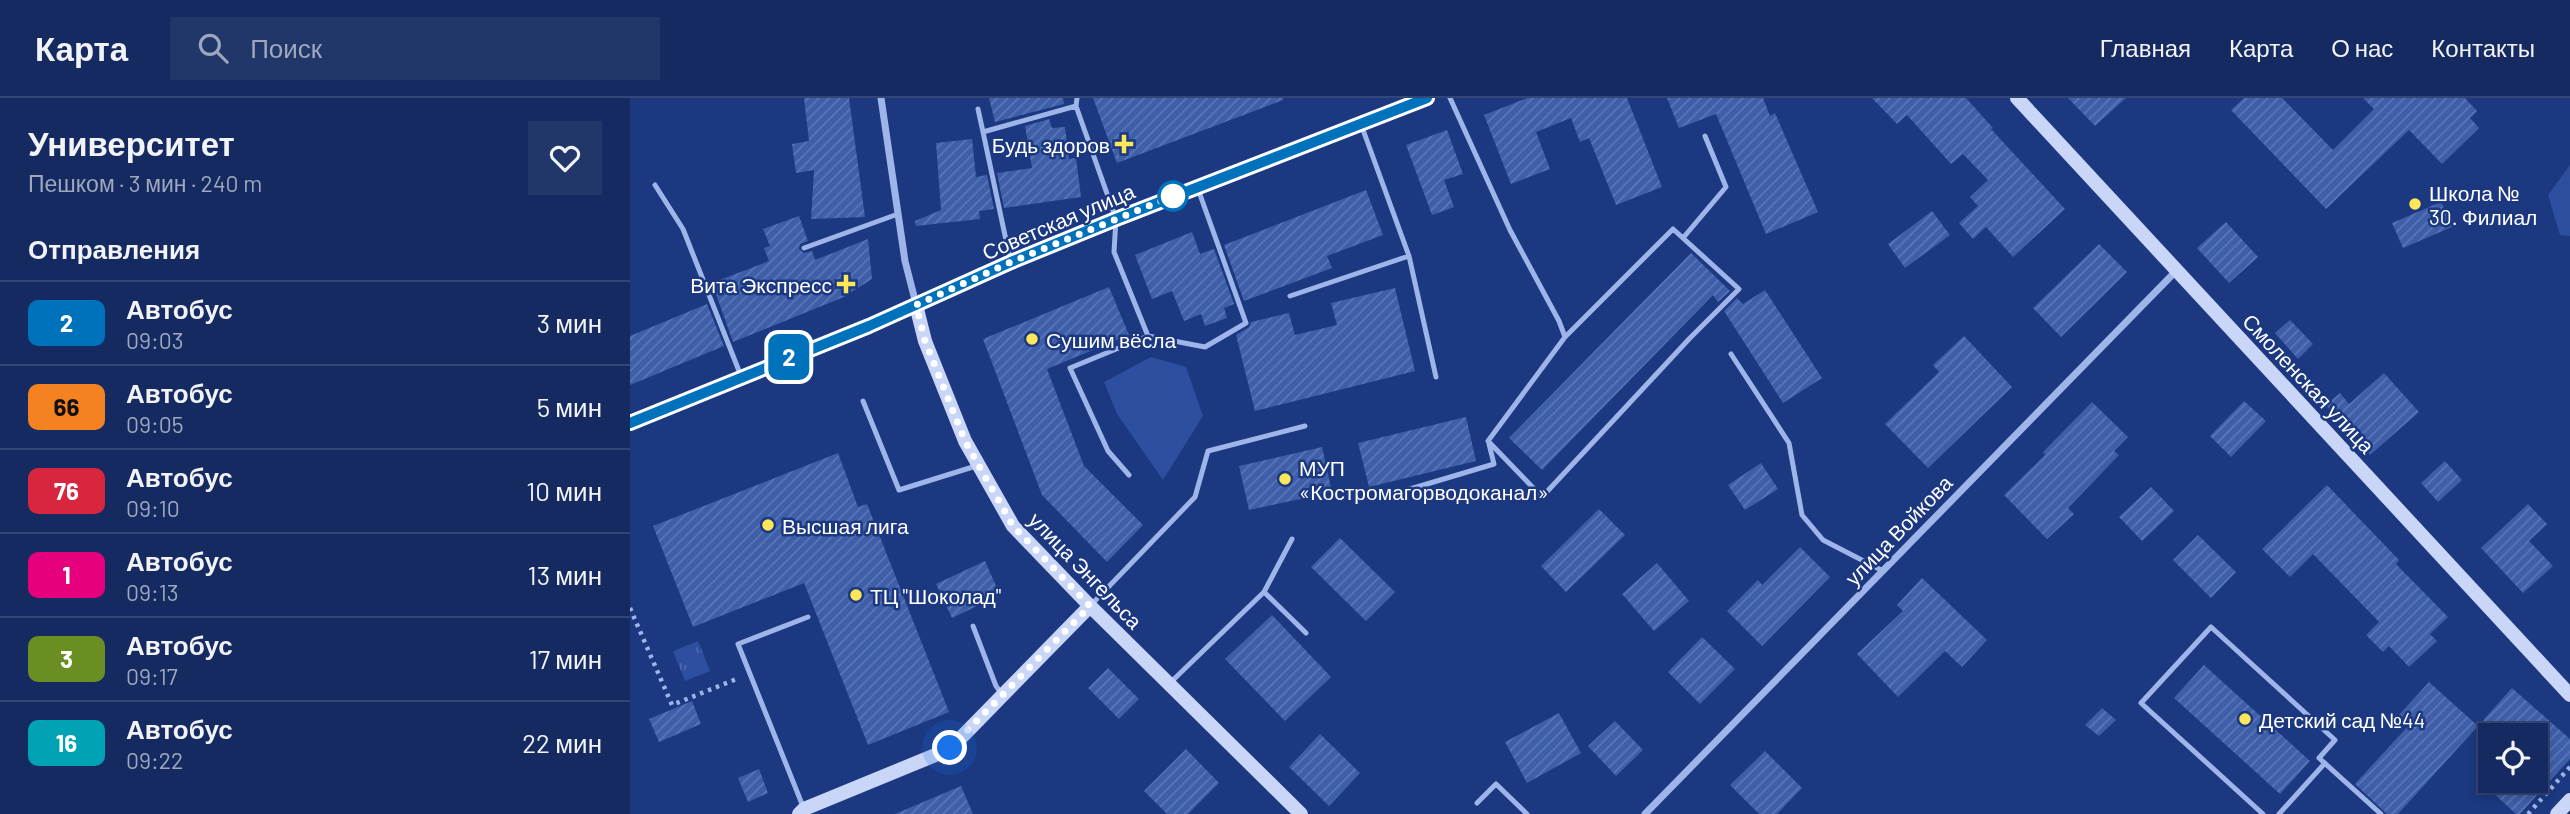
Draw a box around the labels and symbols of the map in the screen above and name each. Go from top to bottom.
place label: Будь здоров [992,132,1110,157]
marker: Будь здоров [1116,136,1132,152]
street label: Советская улица [978,177,1138,264]
place label: Школа № 30. Филиал [2429,180,2537,229]
unlabelled marker [1158,181,1188,211]
marker: Школа № 30. Филиал [2407,196,2423,212]
place label: Вита Экспресс [690,272,832,297]
marker: Вита Экспресс [838,276,854,292]
street label: Смоленская улица [2238,308,2380,458]
place label: Сушим вёсла [1046,327,1176,352]
marker: Сушим вёсла [1024,331,1040,347]
line badge: 2 [766,334,812,380]
place label: МУП «Костромагорводоканал» [1299,455,1549,504]
street label: улица Войкова [1839,470,1957,590]
marker: МУП «Костромагорводоканал» [1277,471,1293,487]
street label: улица Энгельса [1024,507,1148,634]
place label: Высшая лига [782,513,909,538]
marker: Высшая лига [760,517,776,533]
place label: ТЦ "Шоколад" [870,583,1001,608]
marker: ТЦ "Шоколад" [848,587,864,603]
place label: Детский сад №44 [2259,707,2425,732]
marker: Детский сад №44 [2237,711,2253,727]
your location [932,730,967,765]

